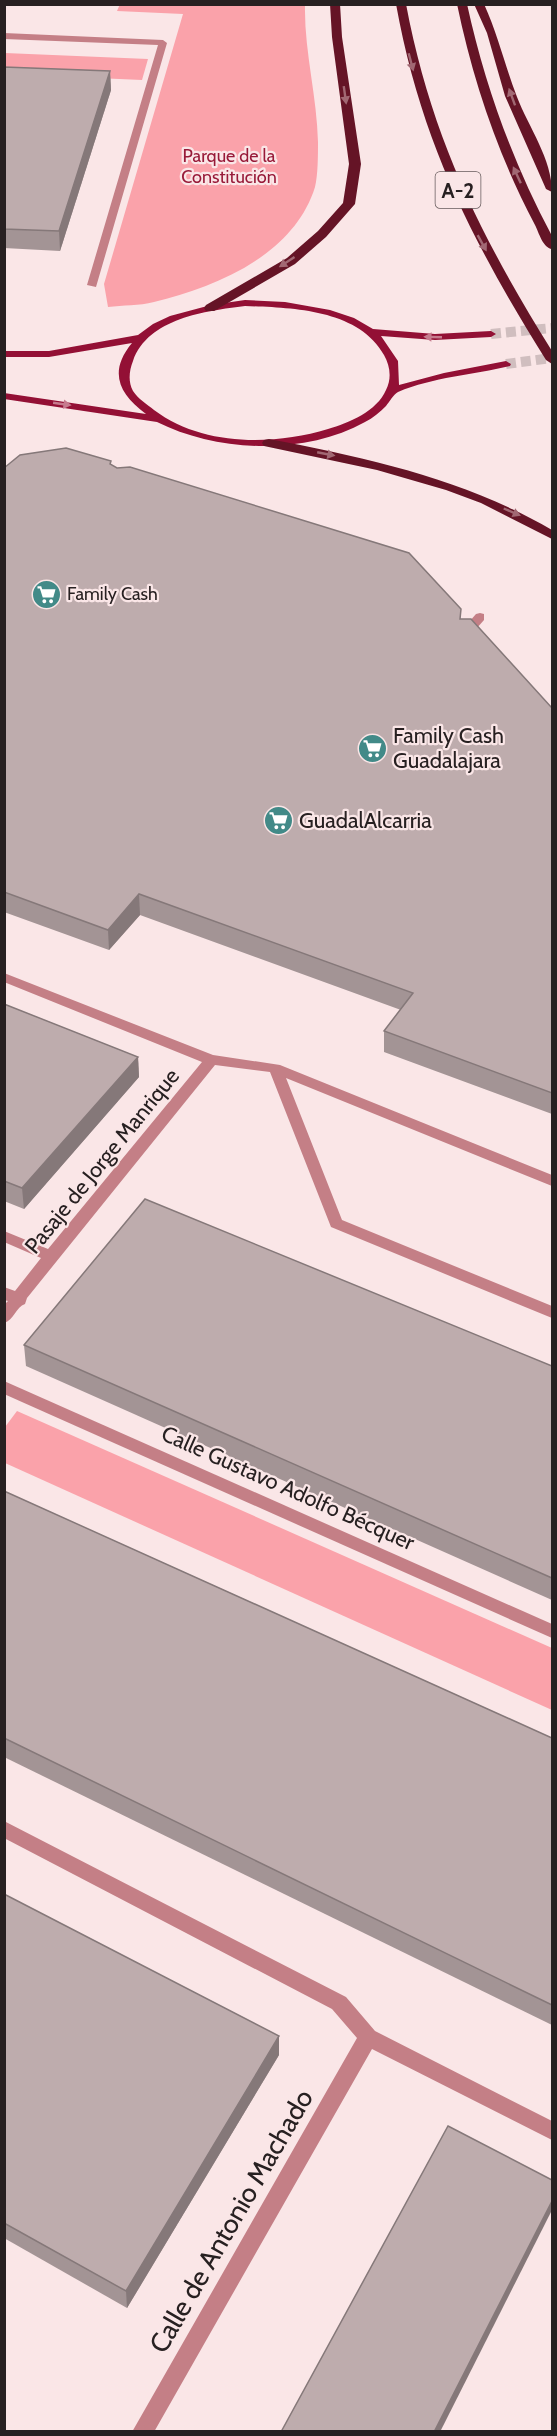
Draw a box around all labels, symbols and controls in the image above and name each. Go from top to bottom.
one-way arrow [407,53,417,71]
one-way arrow [340,86,350,105]
one-way arrow [507,88,517,106]
park label: Parque de la Constitución [181,145,277,188]
one-way arrow [513,166,522,183]
road number: A-2 [436,172,480,208]
one-way arrow [477,235,487,252]
one-way arrow [279,256,295,267]
one-way arrow [423,332,442,341]
one-way arrow [53,399,72,408]
one-way arrow [317,450,336,459]
one-way arrow [503,507,521,517]
supermarket icon: Family Cash [30,578,62,610]
place label: Family Cash [67,583,158,605]
place label: Family Cash Guadalajara [393,722,504,774]
supermarket icon: Family Cash Guadalajara [356,732,388,764]
supermarket icon: GuadalAlcarria [262,804,294,836]
place label: GuadalAlcarria [299,807,432,834]
street label: Pasaje de Jorge Manrique [19,1063,185,1259]
street label: Calle Gustavo Adolfo Bécquer [157,1420,419,1556]
street label: Calle de Antonio Machado [142,2083,320,2359]

